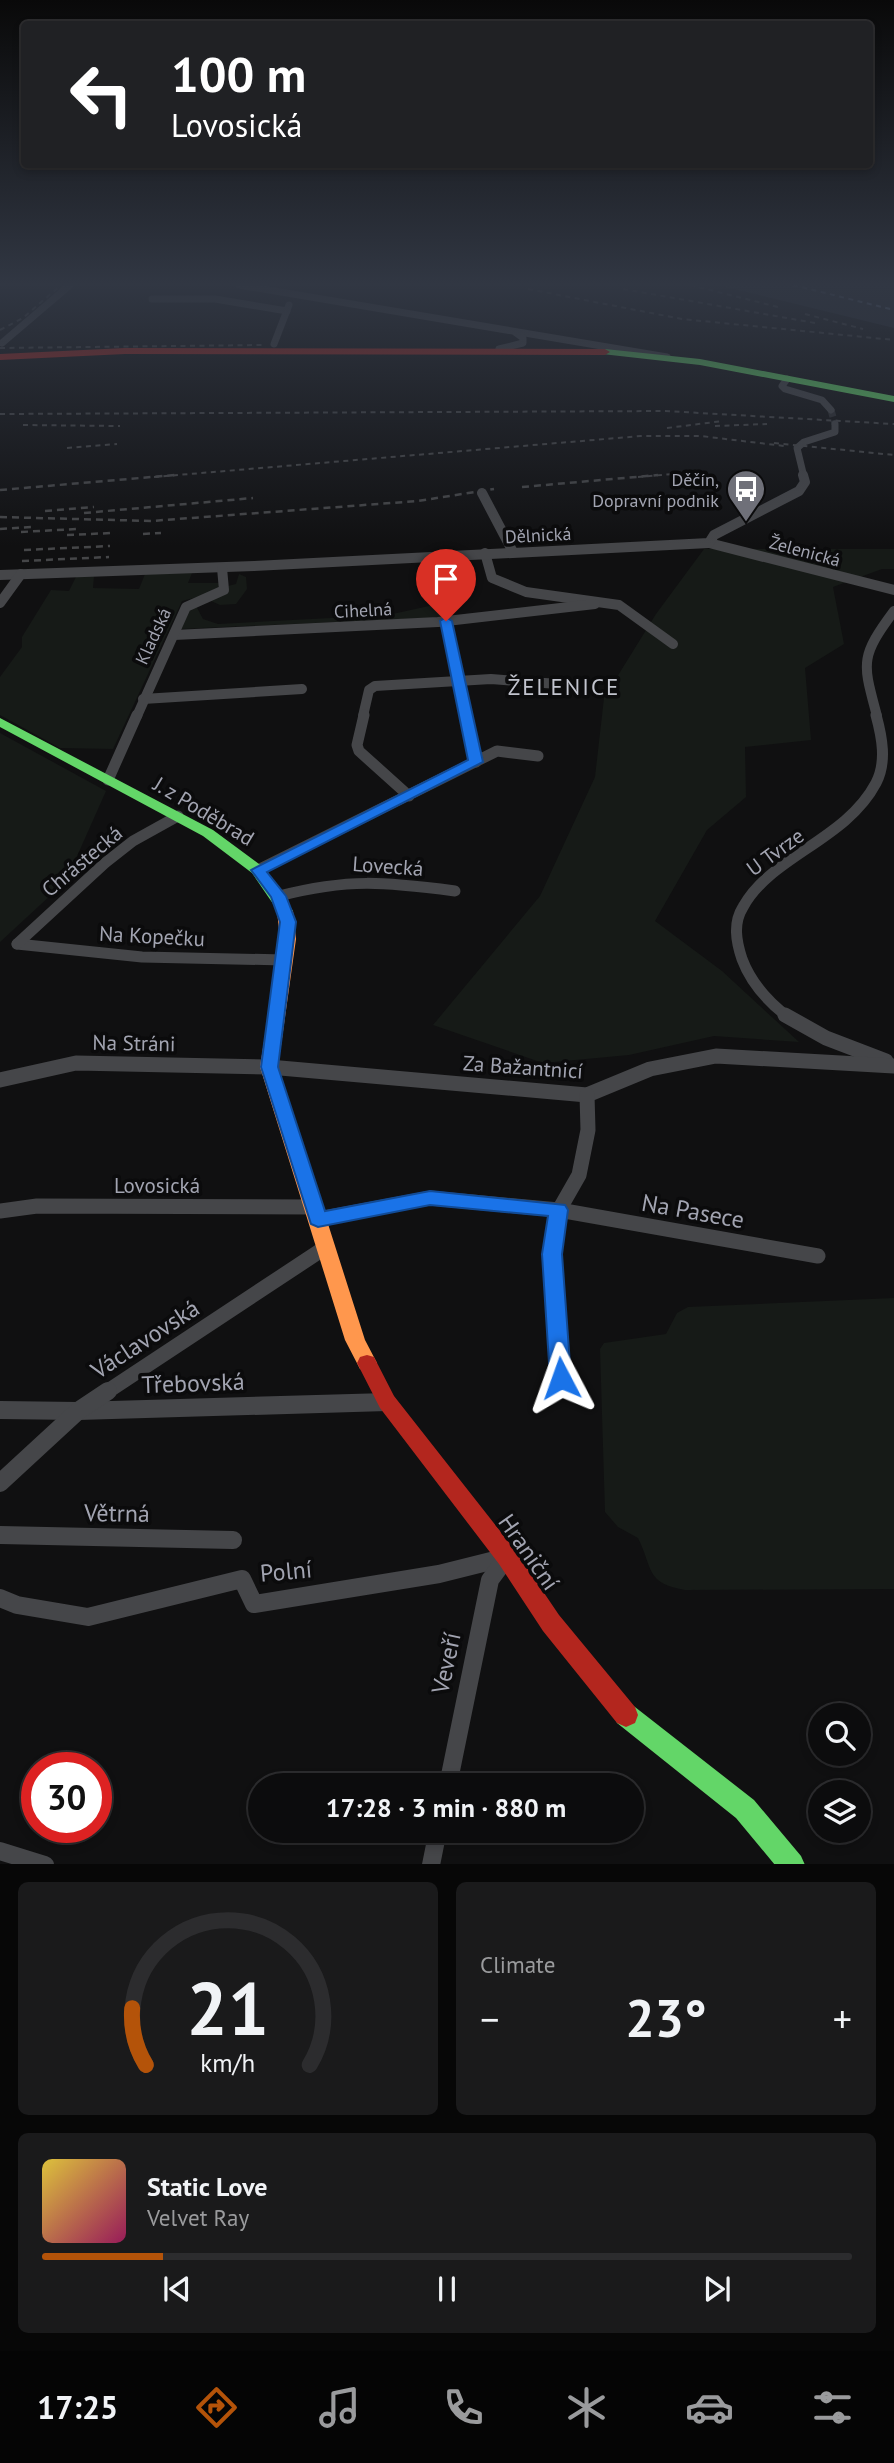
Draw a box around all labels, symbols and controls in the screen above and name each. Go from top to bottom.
text: 100 m [171,42,306,106]
icon: left [56,49,147,140]
text: Lovosická [171,104,302,146]
place label: Děčín, Dopravní podnik [592,468,719,512]
bus stop icon: Děčín, Dopravní podnik [725,468,767,523]
street label: Dělnická [504,522,572,548]
street label: Želenická [767,530,843,572]
pin [416,549,476,621]
icon: arrive [427,560,465,598]
street label: Cihelná [333,597,393,623]
street label: Kladská [130,604,176,668]
district label: ŽELENICE [508,672,620,701]
street label: J. z Poděbrad [148,770,259,852]
street label: Chrástecká [36,819,128,903]
street label: U Tvrze [741,822,809,882]
street label: Lovecká [352,850,424,882]
street label: Na Kopečku [98,920,206,952]
street label: Na Stráni [92,1029,176,1057]
street label: Za Bažantnicí [462,1049,584,1085]
street label: Lovosická [114,1172,200,1199]
street label: Na Pasece [639,1187,747,1235]
street label: Václavovská [84,1292,205,1386]
position arrow [524,1341,598,1415]
street label: Třebovská [141,1366,245,1400]
street label: Větrná [83,1497,150,1529]
street label: Hraniční [492,1508,566,1596]
street label: Polní [259,1553,313,1589]
street label: Veveří [424,1629,468,1698]
map controls [808,1703,871,1843]
button: search [808,1703,871,1766]
speed limit sign: 30 [21,1752,112,1843]
button: layers [808,1780,871,1843]
text: 17:28 · 3 min · 880 m [326,1791,566,1824]
text: Climate [480,1950,555,1979]
text: 21 [187,1961,269,2055]
text: 23° [625,1984,707,2051]
text: − [480,1994,499,2043]
text: + [833,1994,852,2043]
text: km/h [201,2046,255,2078]
text: Static Love [147,2170,268,2203]
text: Velvet Ray [147,2203,249,2232]
icon: previous [158,2270,196,2308]
icon: pause [428,2270,466,2308]
icon: next [698,2270,736,2308]
icon: directions [192,2383,241,2432]
icon: music [315,2383,364,2432]
icon: phone [439,2383,488,2432]
icon: climate [562,2383,611,2432]
icon: car [685,2383,734,2432]
icon: filters [808,2383,857,2432]
text: 17:25 [37,2386,118,2428]

